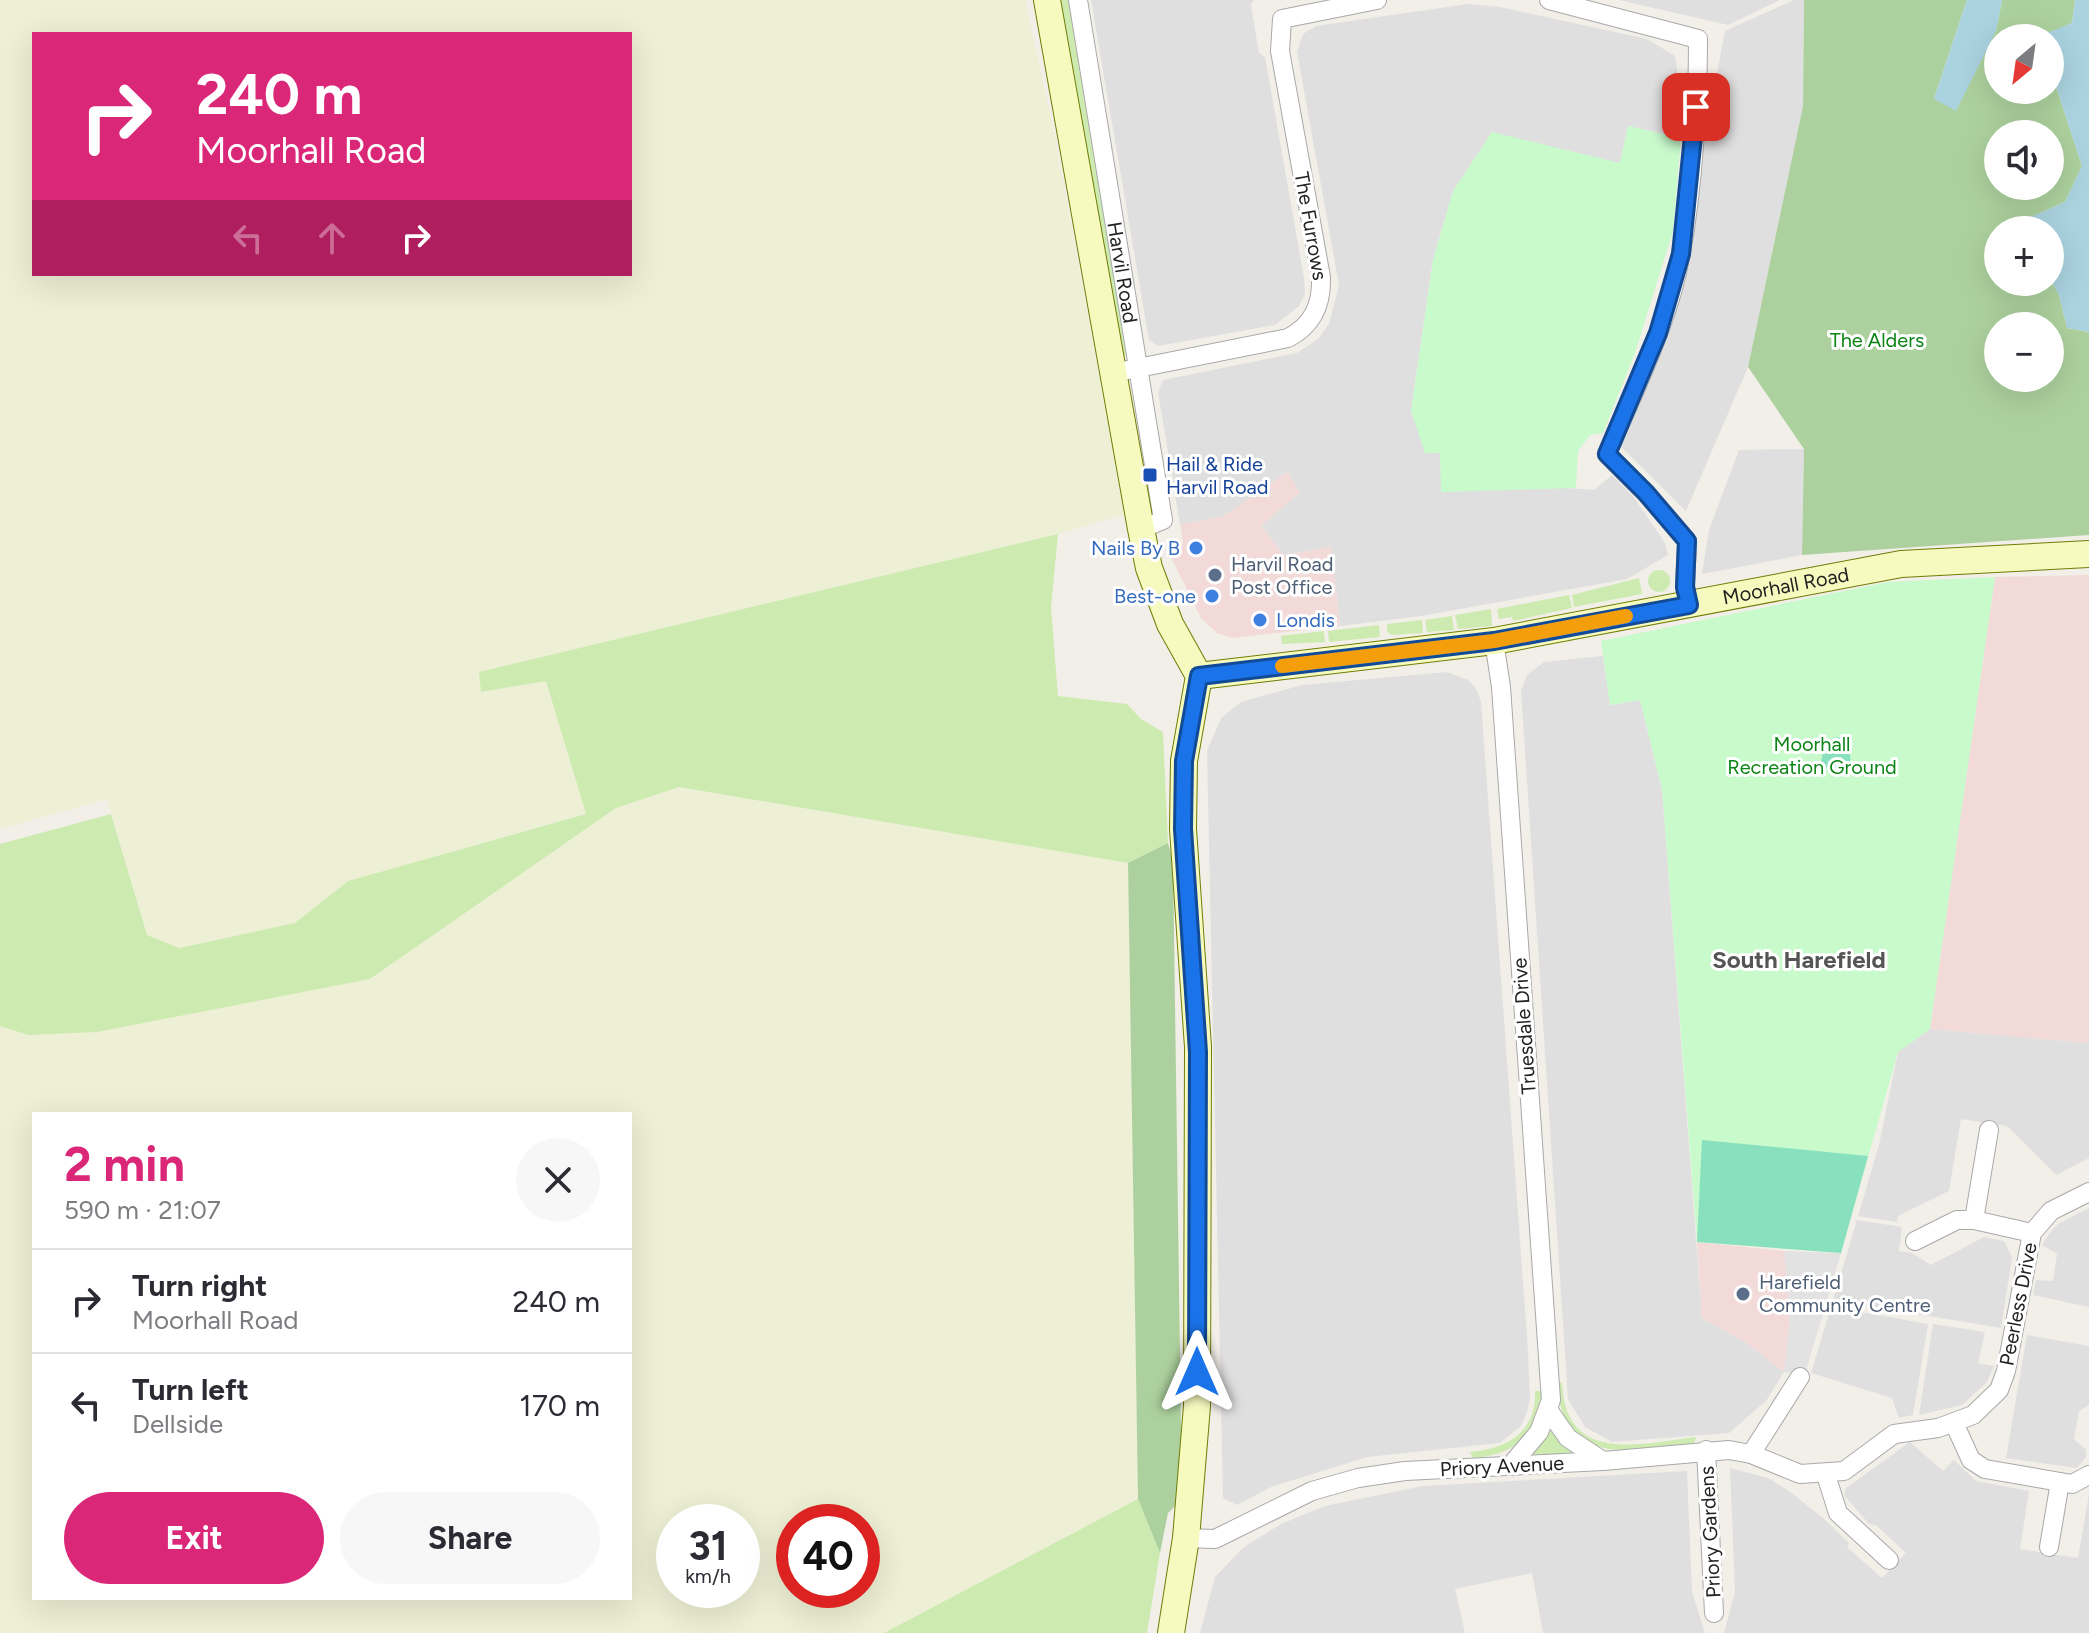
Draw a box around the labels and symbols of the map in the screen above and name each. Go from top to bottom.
north arrow [1984,24,2064,104]
pin [1662,73,1730,141]
street label: The Furrows [1290,170,1332,282]
street label: Harvil Road [1102,220,1143,325]
park label: The Alders [1830,328,1924,352]
place label: Hail & Ride Harvil Road [1166,452,1268,499]
marker: Hail & Ride Harvil Road [1141,466,1159,484]
place label: Nails By B [1091,536,1180,560]
marker: Nails By B [1187,539,1205,557]
place label: Harvil Road Post Office [1231,552,1333,599]
street label: Moorhall Road [1721,562,1851,610]
marker: Harvil Road Post Office [1206,566,1224,584]
place label: Best-one [1114,584,1196,608]
marker: Best-one [1203,587,1221,605]
place label: Londis [1276,608,1335,632]
marker: Londis [1251,611,1269,629]
park label: Moorhall Recreation Ground [1727,732,1897,779]
district label: South Harefield [1712,945,1886,974]
street label: Truesdale Drive [1507,957,1541,1095]
street label: Peerless Drive [1994,1240,2042,1368]
place label: Harefield Community Centre [1759,1270,1931,1317]
marker: Harefield Community Centre [1734,1285,1752,1303]
position arrow [1155,1330,1239,1414]
street label: Priory Avenue [1439,1451,1565,1481]
street label: Priory Gardens [1695,1465,1725,1599]
speed limit sign: 40 [776,1504,880,1608]

